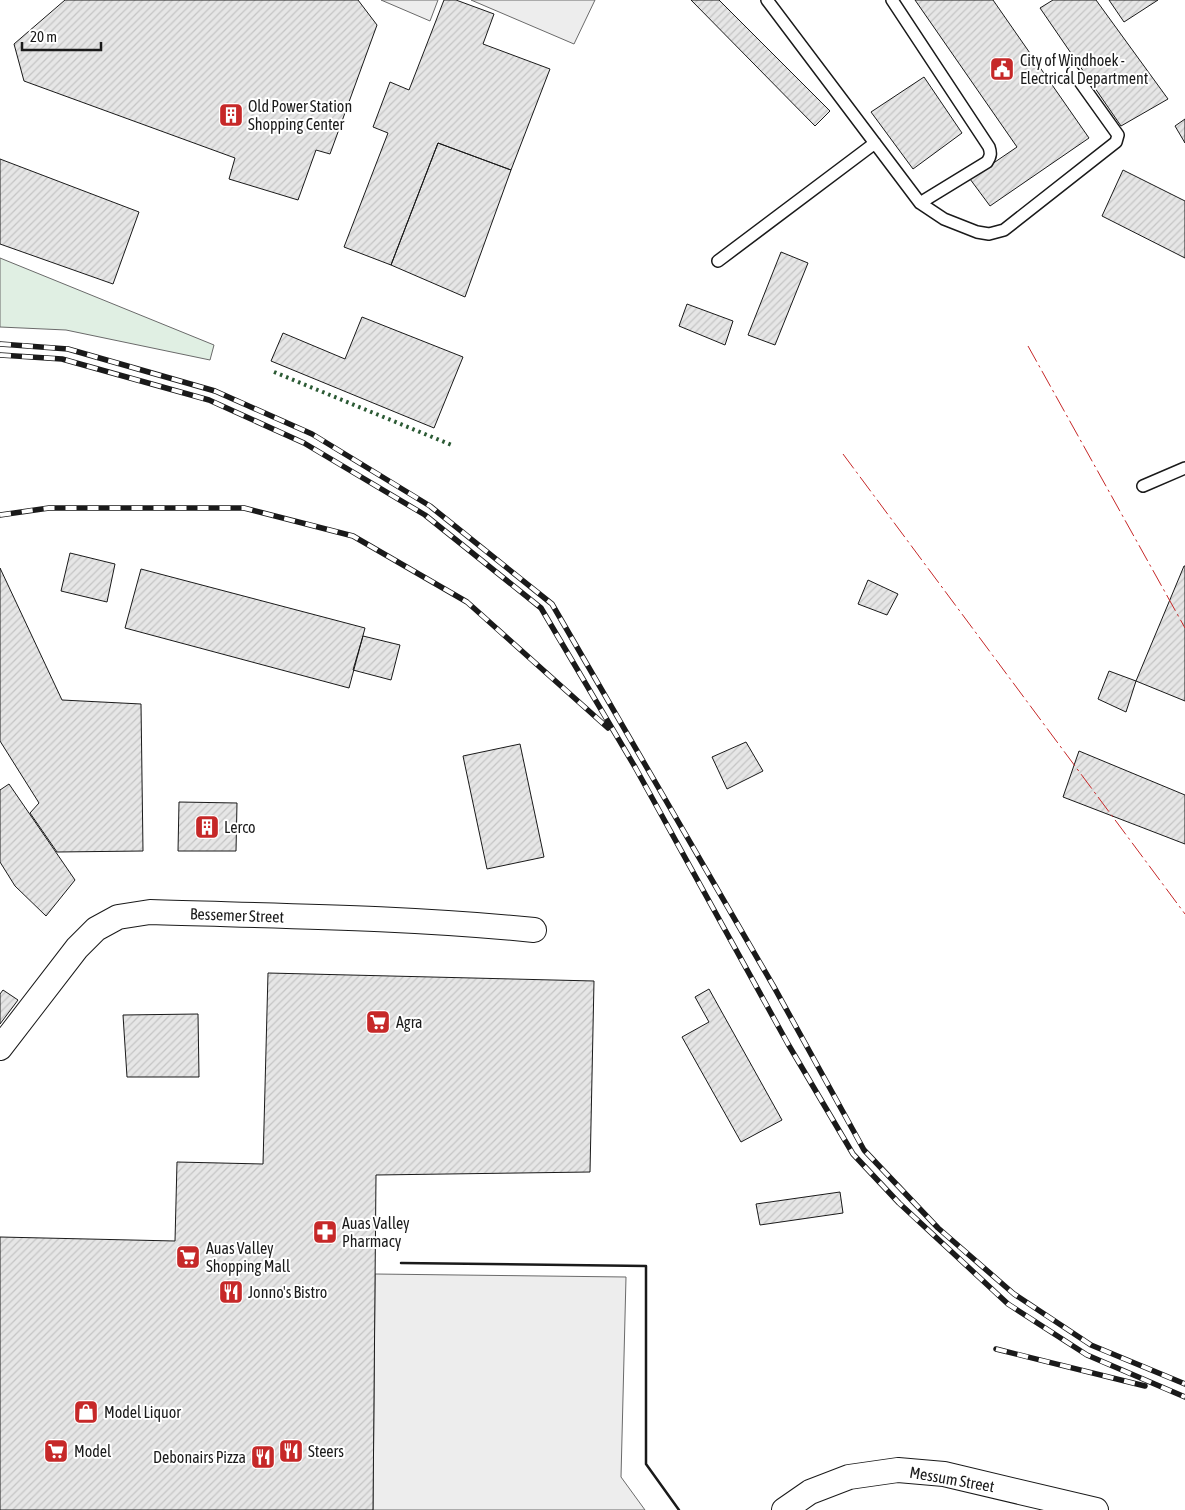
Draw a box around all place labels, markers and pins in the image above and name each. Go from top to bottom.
place label: City of Windhoek - Electrical Department [1020,51,1149,88]
public building icon: City of Windhoek - Electrical Department [989,56,1015,82]
place label: Old Power Station Shopping Center [248,97,352,134]
building icon: Old Power Station Shopping Center [218,102,244,128]
building icon: Lerco [194,814,220,840]
place label: Lerco [224,818,256,836]
supermarket icon: Agra [365,1009,391,1035]
place label: Agra [396,1013,423,1032]
place label: Auas Valley Pharmacy [342,1214,410,1251]
pharmacy icon: Auas Valley Pharmacy [312,1219,338,1245]
place label: Auas Valley Shopping Mall [206,1239,291,1276]
supermarket icon: Auas Valley Shopping Mall [175,1244,201,1270]
restaurant icon: Jonno's Bistro [218,1279,244,1305]
place label: Jonno's Bistro [248,1283,327,1301]
shop icon: Model Liquor [73,1399,99,1425]
place label: Model Liquor [104,1403,181,1422]
supermarket icon: Model [43,1438,69,1464]
restaurant icon: Steers [278,1438,304,1464]
place label: Model [74,1442,112,1460]
place label: Steers [308,1442,344,1460]
restaurant icon: Debonairs Pizza [250,1444,276,1470]
place label: Debonairs Pizza [153,1448,246,1466]

